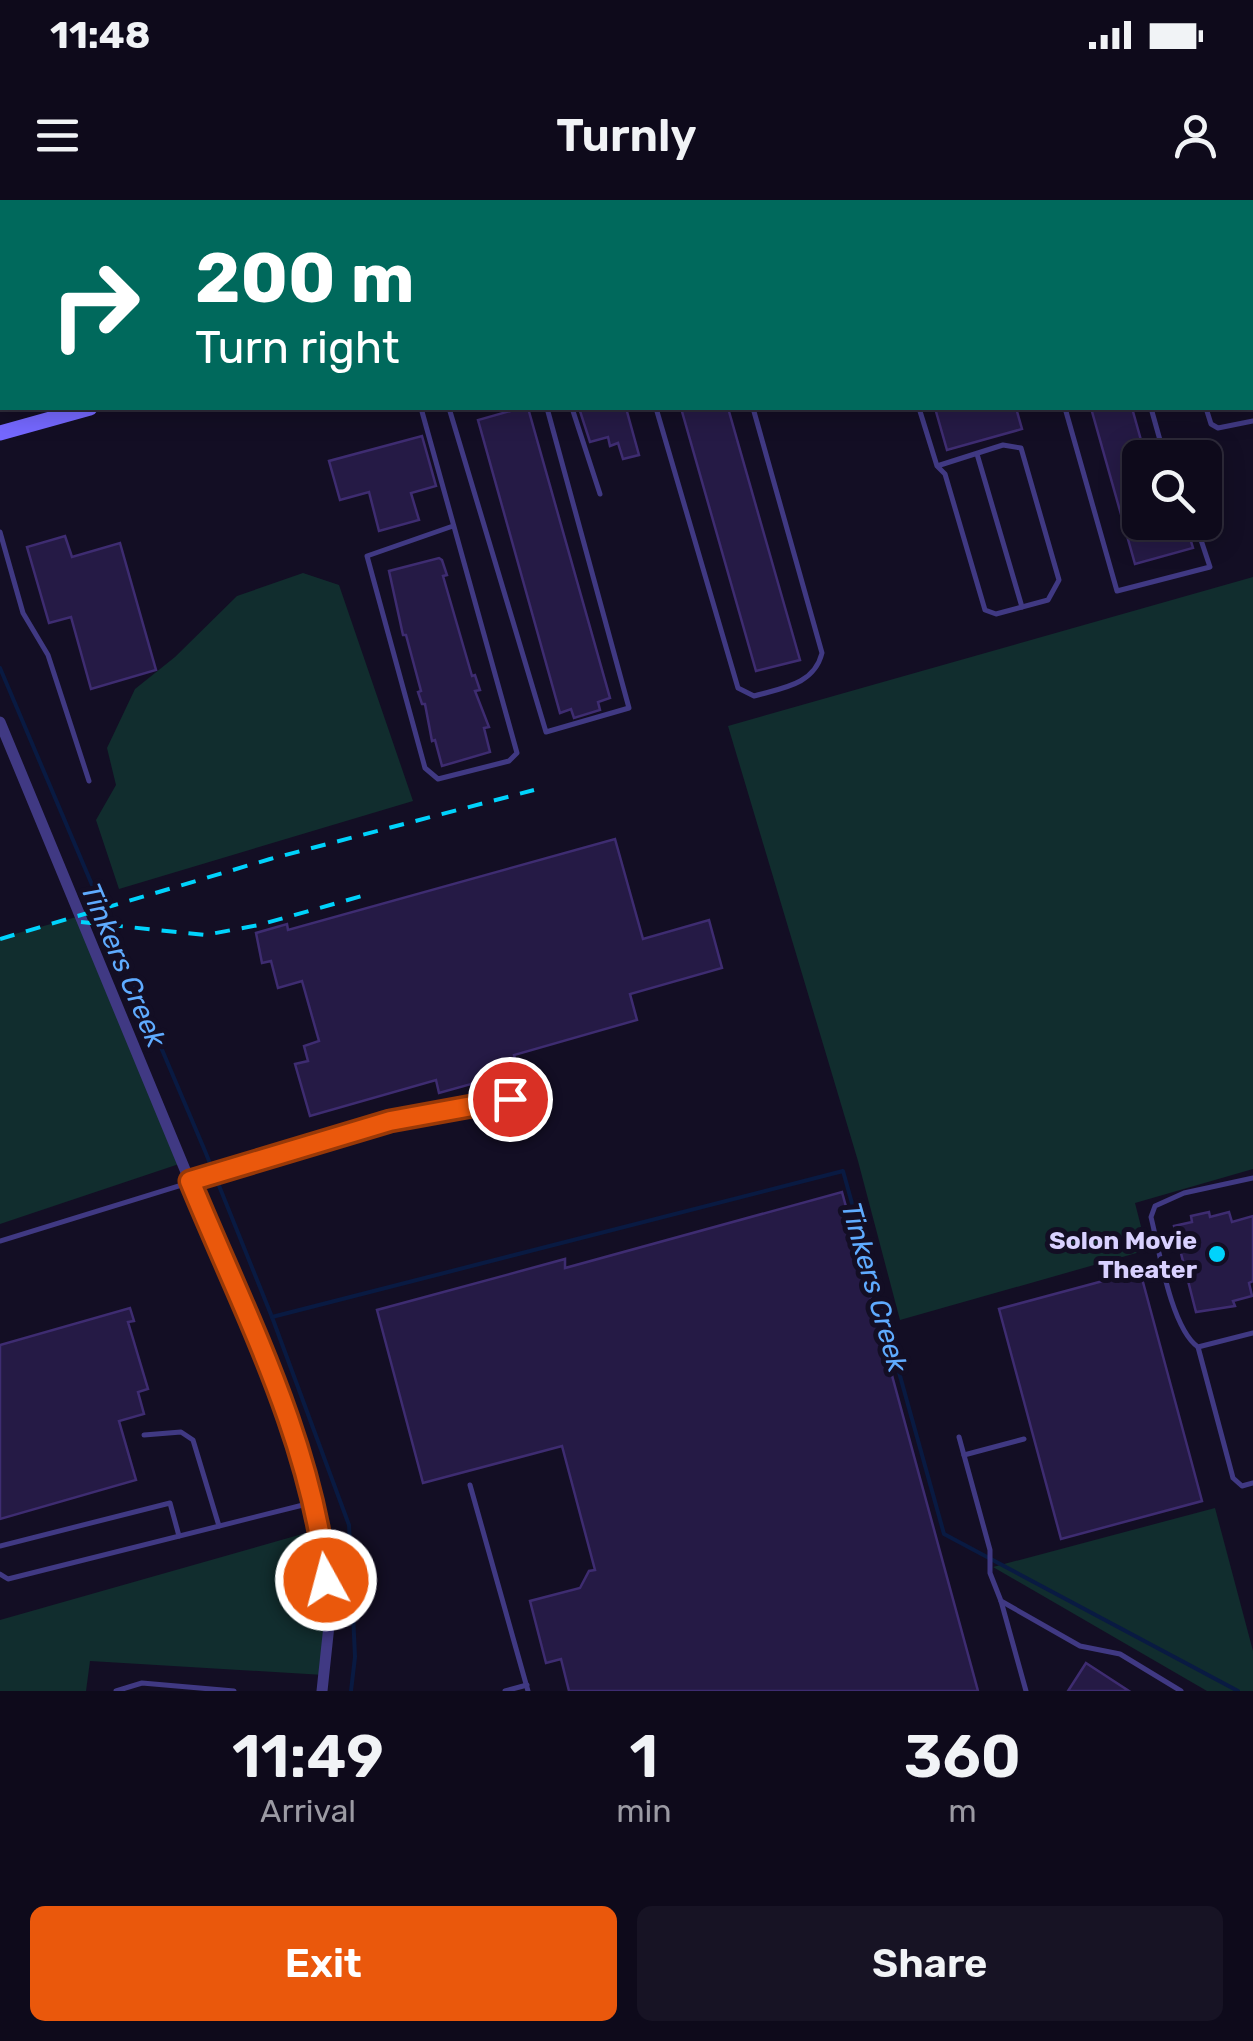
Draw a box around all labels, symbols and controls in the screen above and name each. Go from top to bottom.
text: 11:48 [50,12,151,58]
icon: menu [30,108,85,163]
icon: person [1168,108,1223,163]
text: Turnly [556,109,697,162]
text: 200 m [195,237,415,320]
icon: right [30,240,160,370]
text: Turn right [195,321,399,374]
map controls [1122,440,1222,540]
button: search [1122,440,1222,540]
water label: Tinkers Creek [74,878,173,1053]
pin [468,1057,553,1142]
icon: arrive [483,1072,538,1127]
water label: Tinkers Creek [834,1198,915,1377]
place label: Solon Movie Theater [1049,1226,1198,1284]
marker: Solon Movie Theater [1206,1243,1228,1265]
position arrow [274,1528,378,1632]
text: 11:49 [232,1721,384,1792]
text: 1 [630,1721,658,1792]
text: 360 [904,1721,1021,1792]
text: Arrival [260,1792,356,1830]
text: min [616,1792,672,1830]
text: m [948,1792,977,1830]
button: Exit [30,1906,617,2021]
button: Share [637,1906,1223,2021]

